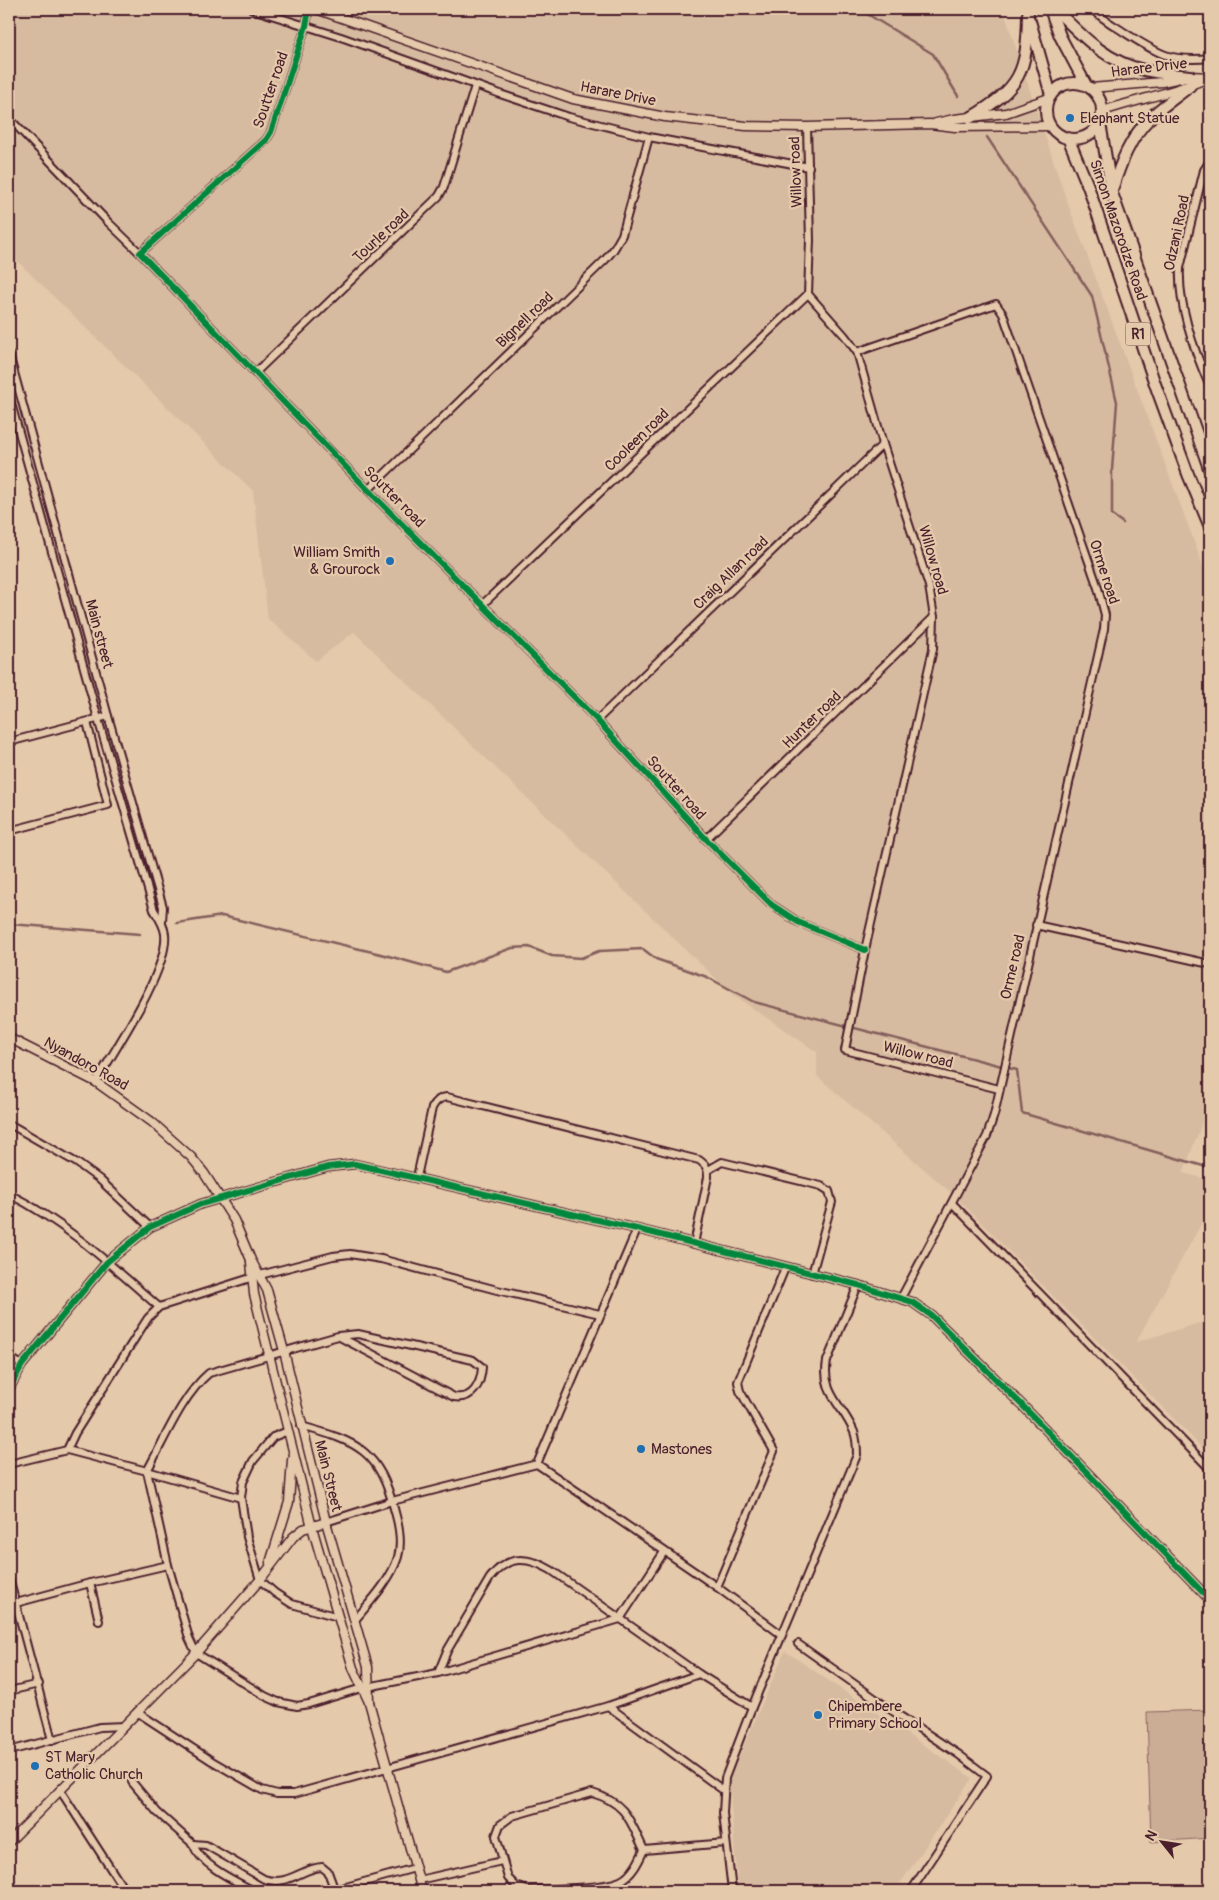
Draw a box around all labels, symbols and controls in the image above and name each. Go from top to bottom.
street label: Soutter road [249,49,293,131]
street label: Harare Drive [1110,54,1189,82]
street label: Harare Drive [579,77,658,111]
place label: Elephant Statue [1080,109,1180,128]
marker: Elephant Statue [1064,112,1076,124]
street label: Willow road [785,136,807,208]
street label: Simon Mazorodze Road [1085,157,1151,303]
street label: Odzani Road [1160,194,1194,272]
street label: Tourle road [349,205,413,267]
street label: Bignell road [492,288,558,352]
road number: R1 [1126,322,1150,346]
street label: Cooleen road [601,404,673,476]
street label: Soutter road [359,462,429,532]
street label: Willow road [914,523,952,597]
street label: Craig Allan road [689,532,773,614]
street label: Orme road [1085,538,1123,606]
place label: William Smith & Grourock [293,543,381,579]
marker: William Smith & Grourock [384,555,396,567]
street label: Main street [81,597,118,672]
street label: Hunter road [778,687,846,753]
street label: Soutter road [642,752,710,824]
street label: Orme road [996,933,1030,1001]
street label: Nyandoro Road [40,1033,132,1095]
street label: Willow road [881,1037,955,1073]
street label: Main Street [310,1438,346,1514]
place label: Mastones [651,1440,712,1459]
marker: Mastones [635,1443,647,1455]
place label: Chipembere Primary School [828,1697,922,1733]
marker: Chipembere Primary School [812,1709,824,1721]
place label: ST Mary Catholic Church [45,1748,143,1784]
marker: ST Mary Catholic Church [29,1760,41,1772]
north arrow [1136,1818,1186,1868]
text: N [1141,1827,1161,1844]

